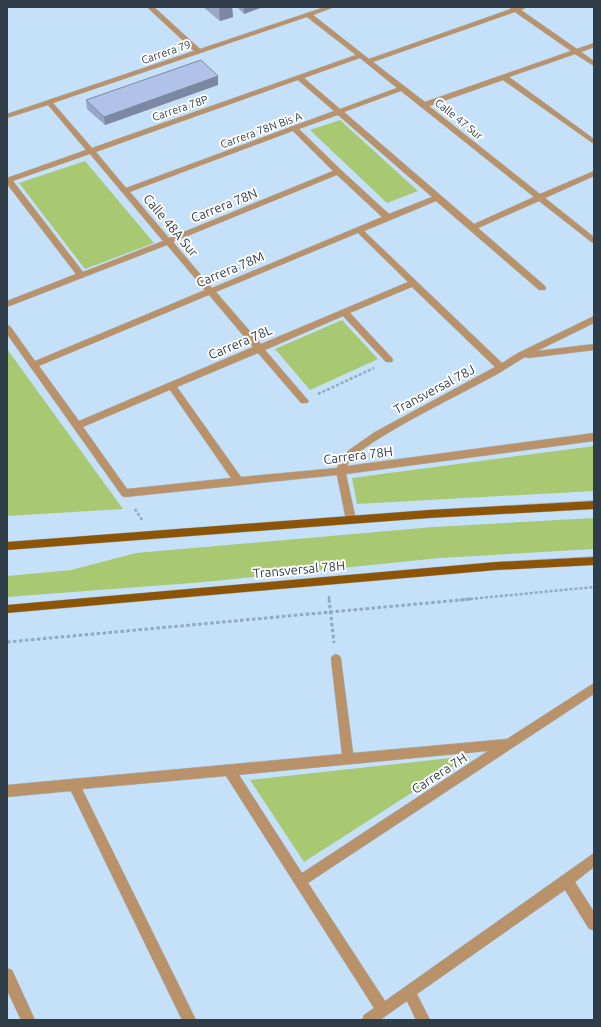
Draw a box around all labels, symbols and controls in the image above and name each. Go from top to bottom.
street label: Carrera 79 [140,38,192,66]
street label: Carrera 78P [151,93,210,123]
street label: Calle 47 Sur [433,96,486,142]
street label: Carrera 78N Bis A [219,109,304,150]
street label: Carrera 78N [189,185,259,225]
street label: Calle 48A Sur [141,191,201,259]
street label: Carrera 78M [194,248,266,290]
street label: Carrera 78L [206,322,274,362]
street label: Transversal 78J [391,362,477,416]
street label: Carrera 78H [322,444,394,466]
street label: Transversal 78H [252,558,346,580]
street label: Carrera 7H [409,750,469,796]

